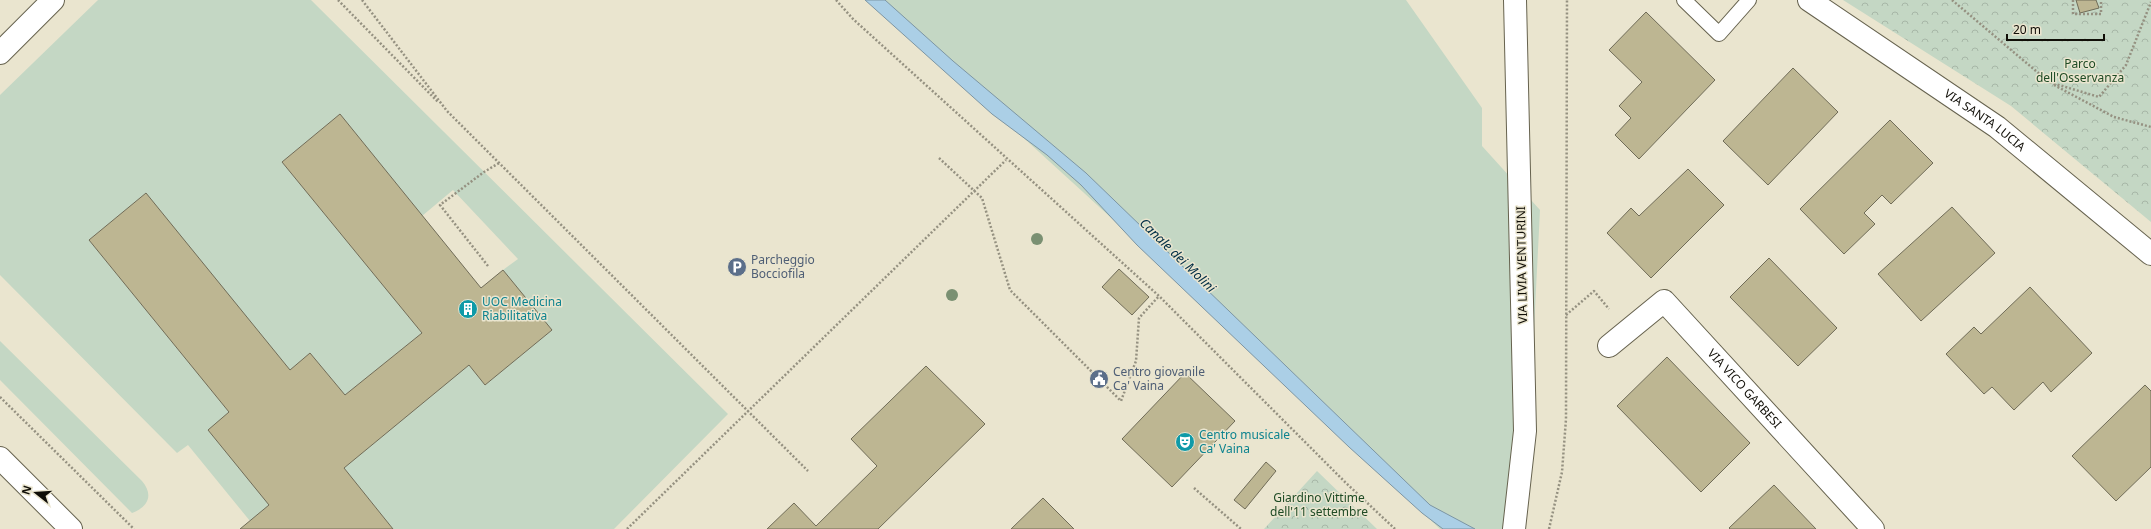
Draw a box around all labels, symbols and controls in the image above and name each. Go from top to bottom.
scale bar [2007,16,2104,42]
text: 20 m [2013,21,2041,38]
park label: Parco dell'Osservanza [2036,55,2124,86]
street label: VIA SANTA LUCIA [1941,85,2029,155]
street label: VIA LIVIA VENTURINI [1512,206,1531,324]
water label: Canale dei Molini [1136,214,1221,297]
place label: Parcheggio Bocciofila [751,251,815,282]
parking icon: Parcheggio Bocciofila [726,256,748,278]
place label: UOC Medicina Riabilitativa [482,293,562,324]
building icon: UOC Medicina Riabilitativa [457,298,479,320]
street label: VIA VICO GARBESI [1704,345,1786,432]
place label: Centro giovanile Ca' Vaina [1113,363,1205,394]
public building icon: Centro giovanile Ca' Vaina [1088,368,1110,390]
place label: Centro musicale Ca' Vaina [1199,426,1290,457]
theatre icon: Centro musicale Ca' Vaina [1174,431,1196,453]
north arrow [16,473,56,513]
text: N [17,483,34,496]
park label: Giardino Vittime dell'11 settembre [1270,489,1368,520]

